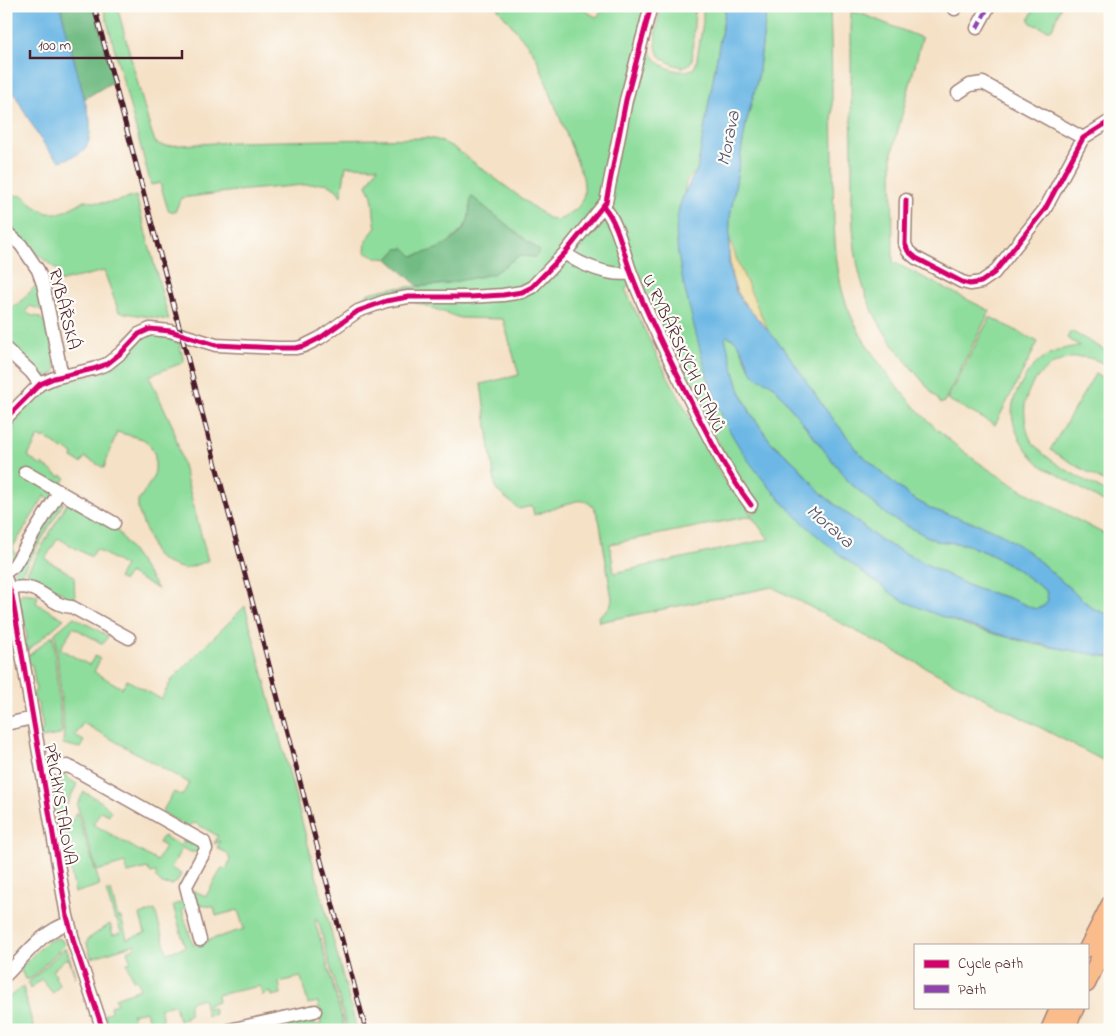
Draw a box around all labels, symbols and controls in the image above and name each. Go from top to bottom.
scale bar [30,28,182,60]
text: 100 m [38,35,71,57]
water label: Morava [711,108,748,168]
street label: RYBÁŘSKÁ [40,266,86,353]
street label: U RYBÁŘSKÝCH STAVŮ [634,270,730,437]
water label: Morava [800,499,860,556]
street label: PŘICHYSTALOVA [36,741,83,867]
legend [914,944,1088,1008]
text: Cycle path [958,953,1023,976]
text: Path [958,979,986,1001]

